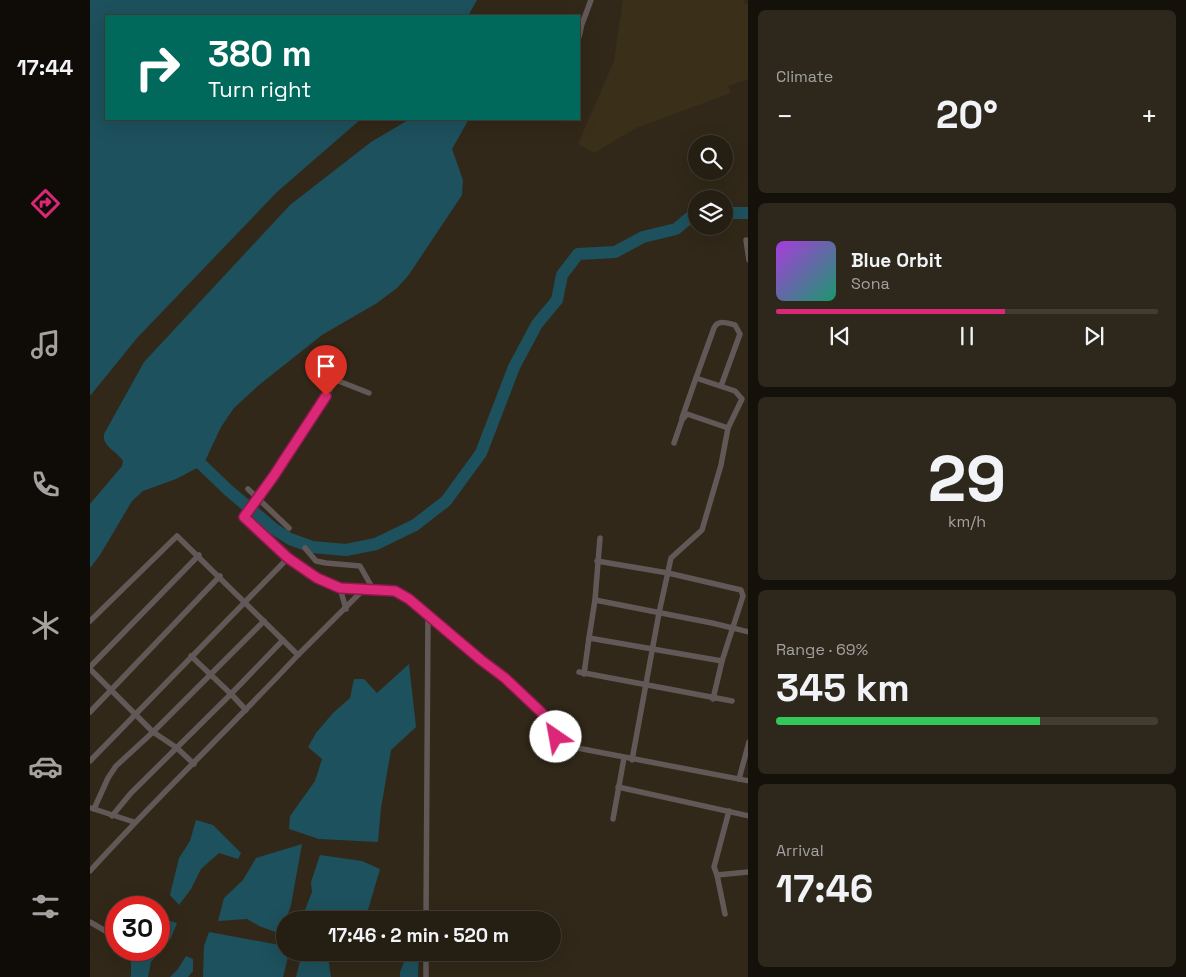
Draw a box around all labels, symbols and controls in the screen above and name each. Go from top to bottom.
text: 380 m [208,32,312,76]
icon: right [125,35,190,100]
text: 17:44 [17,53,73,81]
text: Climate [776,66,833,87]
text: Turn right [208,75,311,103]
text: 20° [936,91,998,139]
text: − [776,98,793,134]
text: + [1141,98,1158,134]
map controls [688,135,733,235]
button: search [688,135,733,180]
icon: directions [28,186,63,221]
button: layers [688,190,733,235]
text: Blue Orbit [851,248,942,273]
text: Sona [851,273,890,294]
icon: previous [826,322,854,350]
icon: pause [953,322,981,350]
icon: next [1080,322,1108,350]
icon: music [28,327,63,362]
pin [305,345,347,396]
icon: arrive [312,352,340,380]
text: 29 [928,437,1006,520]
icon: phone [28,467,63,502]
text: km/h [948,511,986,532]
icon: climate [28,608,63,643]
text: Range · 69% [776,639,868,660]
text: 345 km [776,664,910,712]
position arrow [529,710,581,762]
icon: car [28,749,63,784]
text: Arrival [776,840,824,861]
text: 17:46 [776,865,873,913]
icon: filters [28,889,63,924]
speed limit sign: 30 [105,896,170,961]
text: 17:46 · 2 min · 520 m [328,923,509,948]

